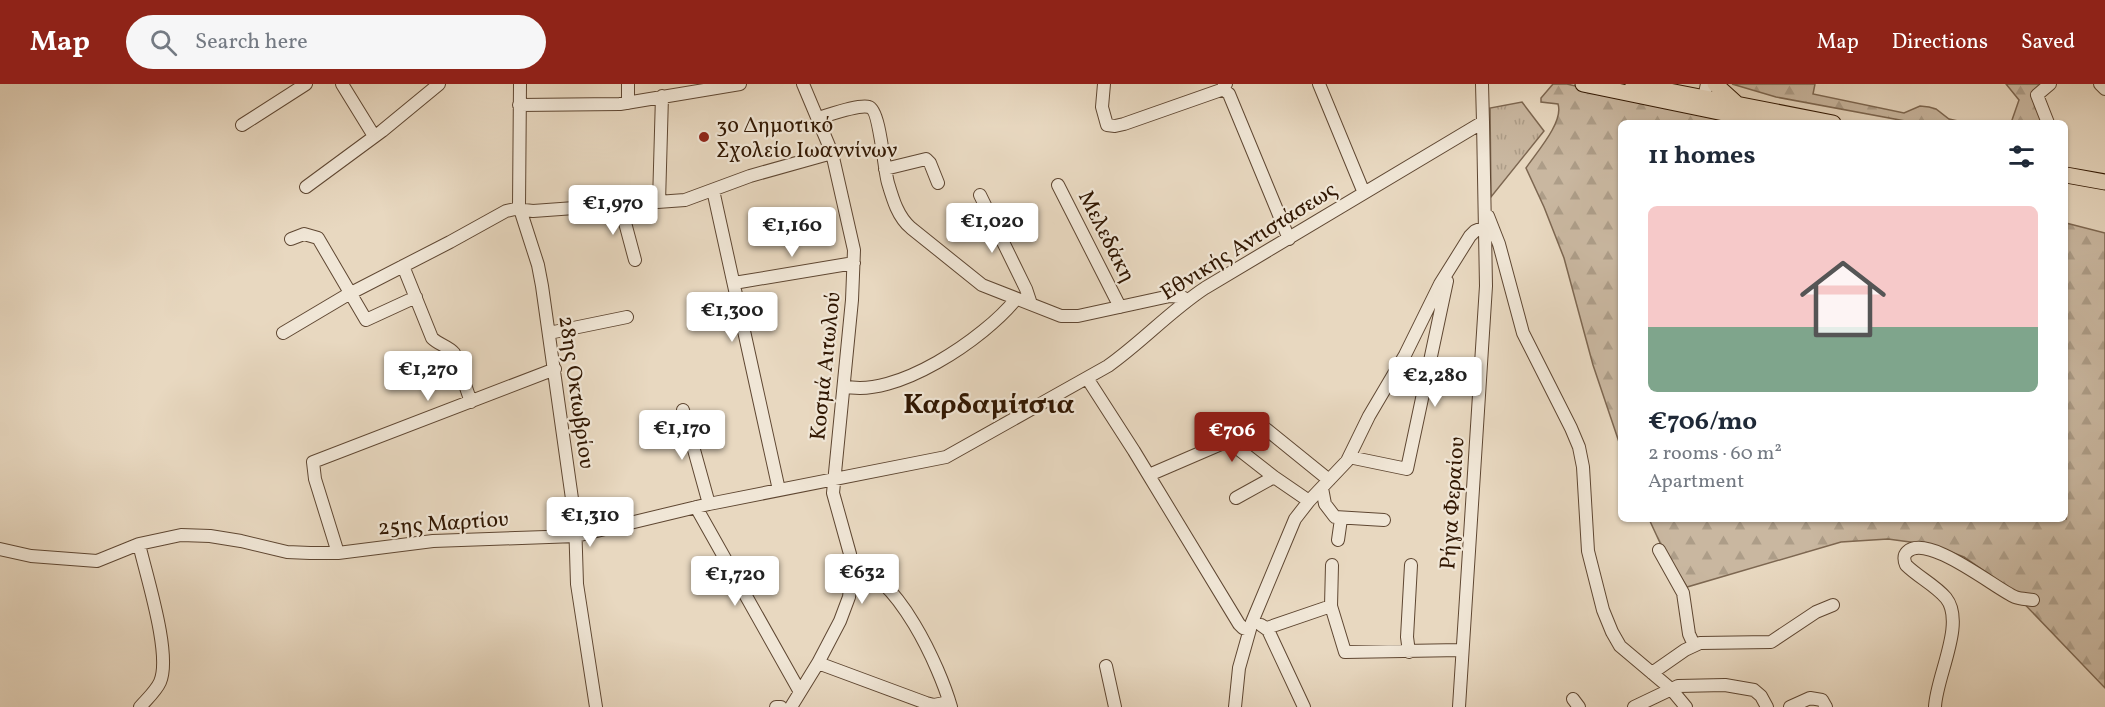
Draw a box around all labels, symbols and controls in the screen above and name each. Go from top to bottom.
search box [126,15,546,69]
text: Map [30,23,90,62]
icon: search [147,26,180,59]
text: Search here [195,27,308,58]
text: Map [1817,28,1859,57]
text: Directions [1892,28,1988,57]
text: Saved [2021,28,2075,57]
place label: 3ο Δημοτικό Σχολείο Ιωαννίνων [716,111,898,167]
marker: 3ο Δημοτικό Σχολείο Ιωαννίνων [697,130,711,144]
text: 11 homes [1648,138,1755,174]
icon: filters [2005,140,2038,173]
street label: Εθνικής Αντιστάσεως [1155,175,1344,309]
pin: €1,970 [564,185,662,236]
street label: Μελεδάκη [1069,186,1142,289]
text: €1,970 [583,190,643,218]
pin: €1,020 [943,203,1041,254]
pin: €1,160 [743,207,841,258]
text: €1,020 [960,208,1024,236]
text: €1,160 [762,212,822,240]
icon: home [1789,245,1897,353]
street label: Κοσμά Αιτωλού [803,290,850,442]
pin: €1,300 [683,292,781,343]
text: €1,300 [701,297,763,325]
street label: 28ης Οκτωβρίου [549,314,602,471]
pin: €1,270 [379,351,477,402]
text: €1,270 [398,356,458,384]
pin: €2,280 [1386,357,1484,408]
text: €2,280 [1403,362,1467,390]
district label: Καρδαμίτσια [903,386,1075,425]
text: €706/mo [1648,404,1757,440]
pin: €1,170 [633,410,731,461]
pin: €706 [1196,412,1268,463]
text: €1,170 [653,415,711,443]
text: €706 [1208,417,1256,445]
street label: Ρήγα Φεραίου [1433,436,1474,571]
text: 2 rooms · 60 m² [1648,440,1782,468]
text: Apartment [1648,468,1744,496]
pin: €1,310 [541,497,639,548]
text: €1,310 [561,502,619,530]
street label: 25ης Μαρτίου [377,504,510,545]
pin: €632 [826,554,898,605]
pin: €1,720 [686,556,784,607]
text: €632 [839,559,885,587]
text: €1,720 [705,561,765,589]

